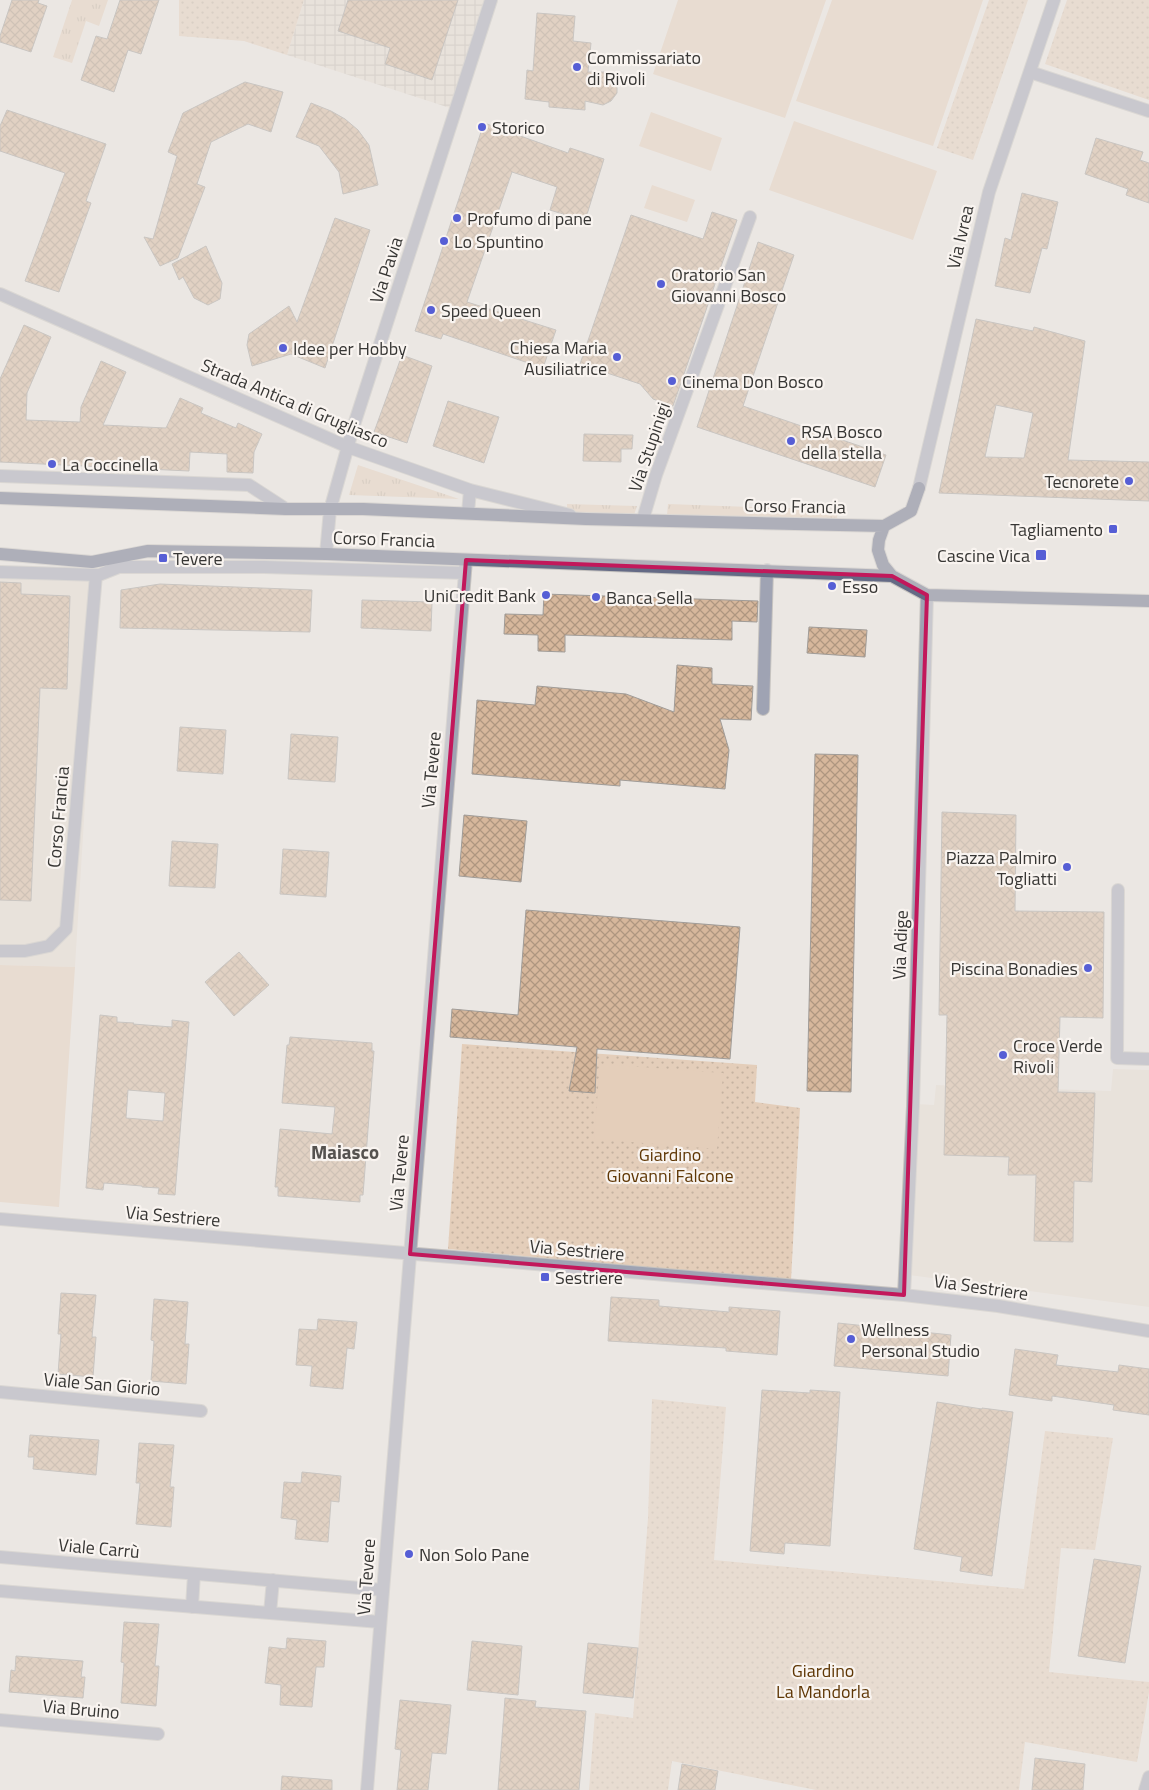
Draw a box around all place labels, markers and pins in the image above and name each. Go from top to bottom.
place label: Commissariato di Rivoli [587,44,701,92]
marker: Commissariato di Rivoli [571,61,583,73]
place label: Storico [492,114,545,141]
marker: Storico [476,121,488,133]
place label: Profumo di pane [467,205,592,232]
marker: Profumo di pane [451,212,463,224]
place label: Lo Spuntino [454,228,544,255]
marker: Lo Spuntino [438,235,450,247]
place label: Oratorio San Giovanni Bosco [671,261,786,309]
marker: Oratorio San Giovanni Bosco [655,278,667,290]
place label: Speed Queen [441,297,541,324]
marker: Speed Queen [425,304,437,316]
place label: Chiesa Maria Ausiliatrice [510,334,607,382]
place label: Idee per Hobby [293,335,407,362]
marker: Idee per Hobby [277,342,289,354]
marker: Chiesa Maria Ausiliatrice [611,351,623,363]
place label: Cinema Don Bosco [682,368,823,395]
marker: Cinema Don Bosco [666,375,678,387]
place label: RSA Bosco della stella [801,418,883,466]
marker: RSA Bosco della stella [785,435,797,447]
place label: La Coccinella [62,451,158,478]
marker: La Coccinella [46,458,58,470]
place label: Tecnorete [1045,468,1119,495]
marker: Tecnorete [1123,475,1135,487]
place label: Tagliamento [1010,516,1103,543]
marker: Tagliamento [1107,523,1119,535]
place label: Cascine Vica [937,542,1030,569]
place label: Tevere [173,545,223,572]
marker: Cascine Vica [1034,548,1048,562]
marker: Tevere [157,552,169,564]
place label: Esso [842,573,878,600]
marker: Esso [826,580,838,592]
place label: UniCredit Bank [424,582,536,609]
place label: Banca Sella [606,584,693,611]
marker: UniCredit Bank [540,589,552,601]
marker: Banca Sella [590,591,602,603]
place label: Piazza Palmiro Togliatti [946,844,1057,892]
marker: Piazza Palmiro Togliatti [1061,861,1073,873]
place label: Piscina Bonadies [950,955,1078,982]
marker: Piscina Bonadies [1082,962,1094,974]
place label: Croce Verde Rivoli [1013,1032,1103,1080]
marker: Croce Verde Rivoli [997,1049,1009,1061]
place label: Sestriere [555,1264,623,1291]
marker: Sestriere [539,1271,551,1283]
place label: Wellness Personal Studio [861,1316,980,1364]
marker: Wellness Personal Studio [845,1333,857,1345]
place label: Non Solo Pane [419,1541,529,1568]
marker: Non Solo Pane [403,1548,415,1560]

